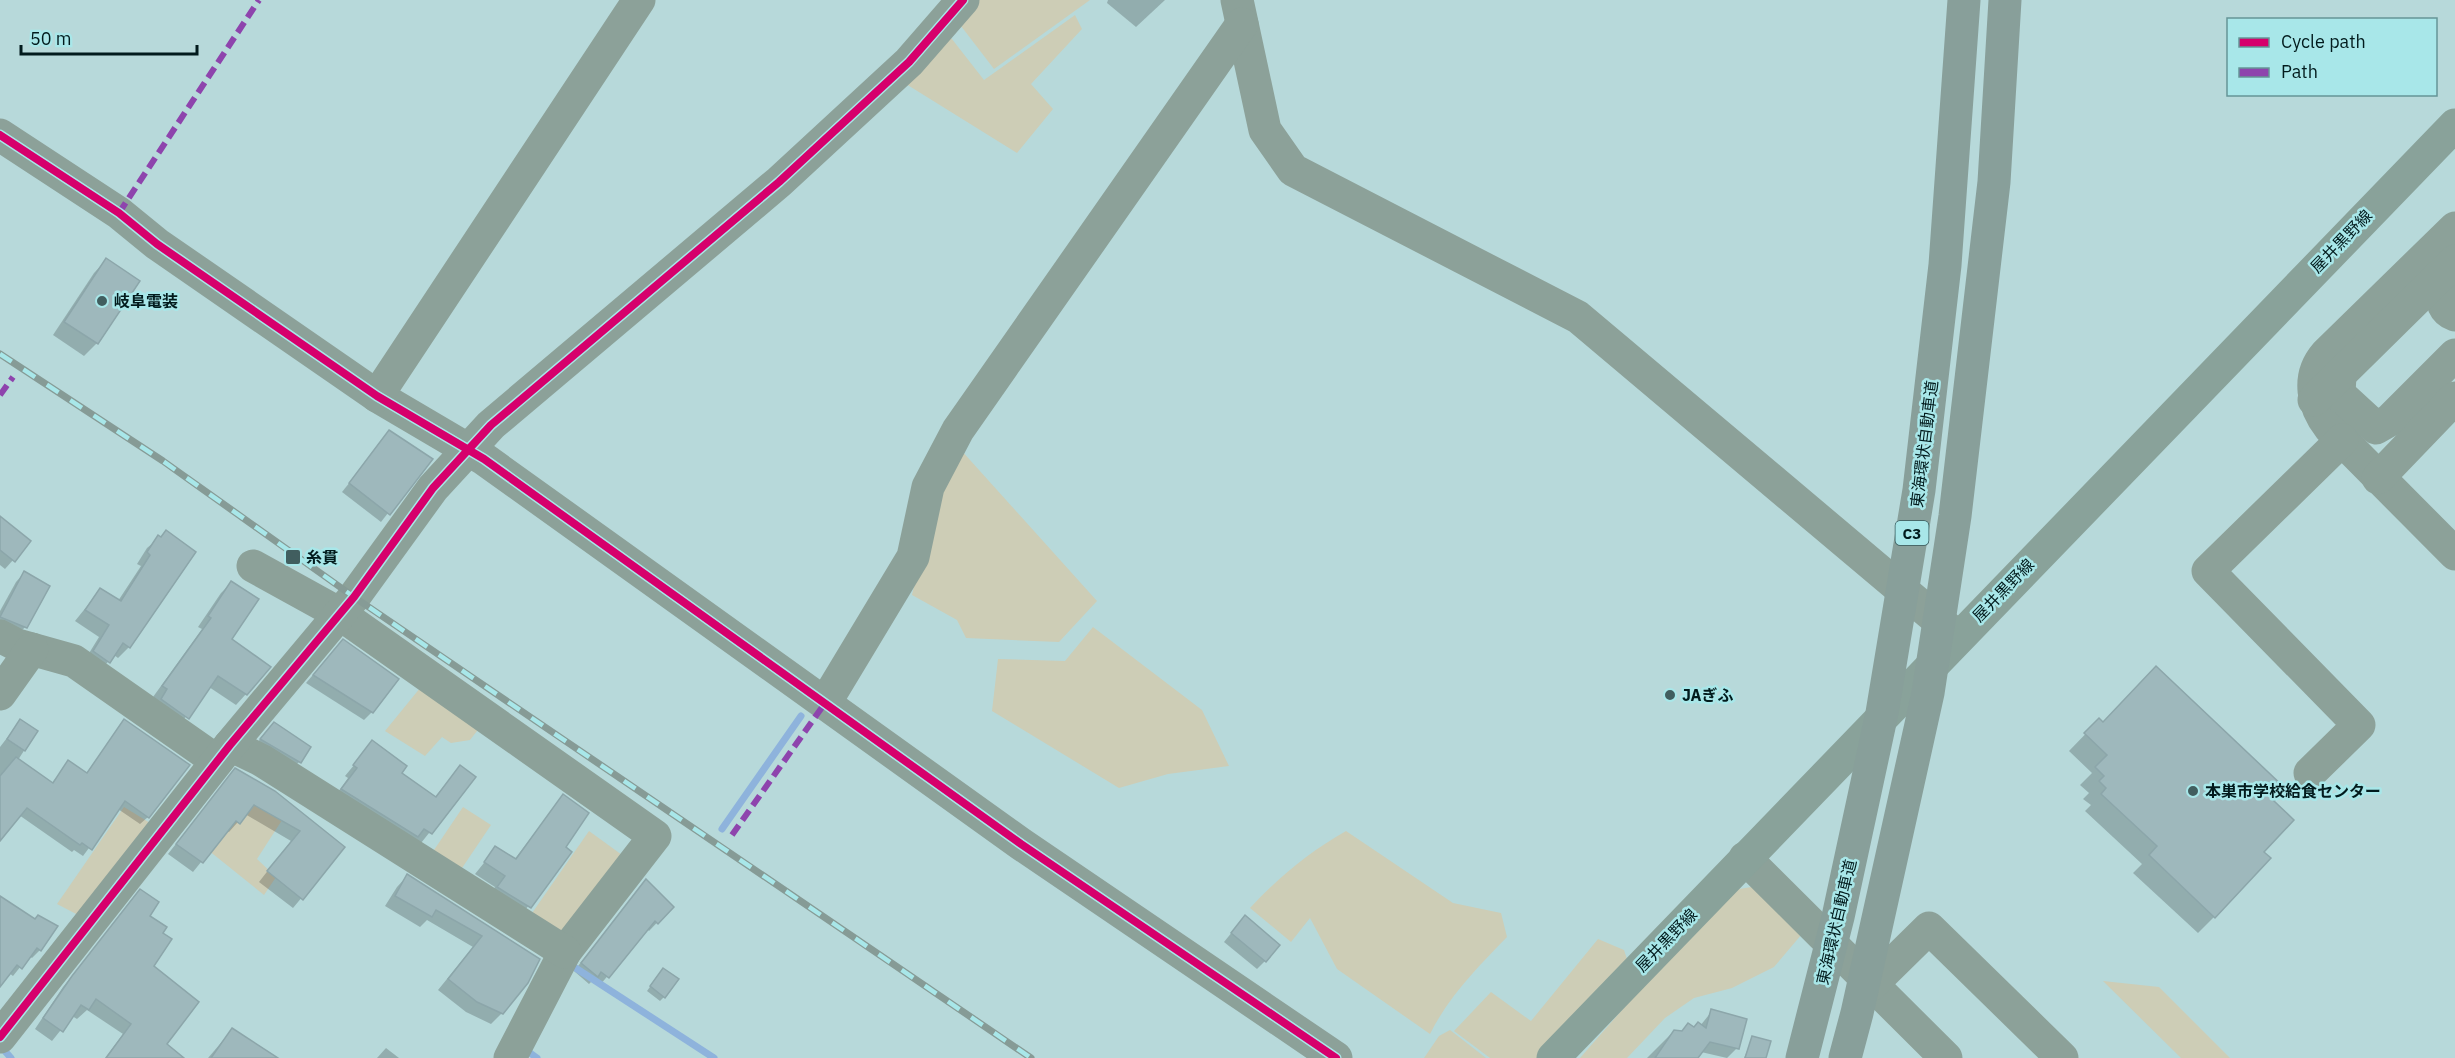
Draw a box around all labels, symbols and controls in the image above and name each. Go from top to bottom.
scale bar [21,18,196,56]
legend [2227,18,2437,96]
text: 50 m [30,27,72,50]
text: Cycle path [2281,30,2366,53]
text: Path [2281,60,2318,83]
street label: 屋井黒野線 [2306,205,2376,277]
place label: 岐阜電装 [114,291,178,311]
marker: 岐阜電装 [95,294,109,308]
street label: 東海環状自動車道 [1906,379,1942,509]
road number: C3 [1896,521,1928,545]
place label: 糸貫 [306,547,338,567]
marker: 糸貫 [284,548,302,566]
street label: 屋井黒野線 [1968,554,2038,626]
place label: JAぎふ [1682,685,1734,705]
marker: JAぎふ [1663,688,1677,702]
place label: 本巣市学校給食センター [2205,781,2381,801]
marker: 本巣市学校給食センター [2186,784,2200,798]
street label: 東海環状自動車道 [1812,857,1860,987]
street label: 屋井黒野線 [1631,904,1701,976]

